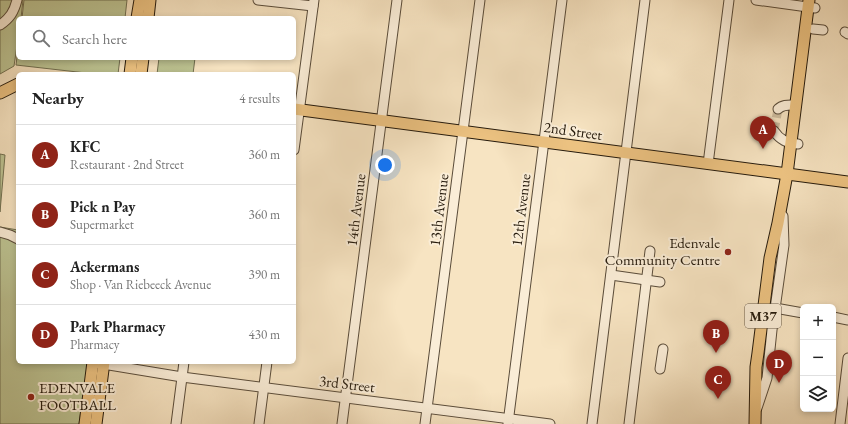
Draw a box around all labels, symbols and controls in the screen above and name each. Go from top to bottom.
search box [16,16,296,60]
icon: search [30,27,52,49]
text: Search here [62,29,127,48]
text: Nearby [32,87,84,109]
text: 4 results [239,90,280,107]
pin: A [750,116,776,149]
street label: 2nd Street [543,117,604,144]
text: KFC [70,137,100,156]
text: A [40,146,50,163]
text: 360 m [249,146,280,163]
your location [375,155,395,175]
text: Restaurant · 2nd Street [70,156,184,173]
street label: 14th Avenue [342,172,369,247]
street label: 13th Avenue [425,172,452,247]
street label: 12th Avenue [507,172,534,247]
text: Pick n Pay [70,197,135,216]
text: B [41,206,49,223]
text: 360 m [249,206,280,223]
text: Supermarket [70,216,134,233]
place label: Edenvale Community Centre [605,233,720,269]
marker: Edenvale Community Centre [723,247,733,257]
text: Ackermans [70,257,140,276]
text: C [40,266,50,283]
text: 390 m [249,266,280,283]
text: Shop · Van Riebeeck Avenue [70,276,211,293]
road number: M37 [745,304,781,328]
map controls [800,304,836,412]
button: + [800,304,836,340]
text: Park Pharmacy [70,317,166,336]
pin: B [703,320,729,353]
text: D [40,326,50,343]
text: 430 m [249,326,280,343]
text: Pharmacy [70,336,119,353]
button: − [800,340,836,376]
pin: D [766,350,792,383]
pin: C [705,366,731,399]
street label: 3rd Street [318,371,376,396]
button: layers [800,376,836,412]
place label: EDENVALE FOOTBALL [39,378,116,414]
marker: EDENVALE FOOTBALL [26,392,36,402]

